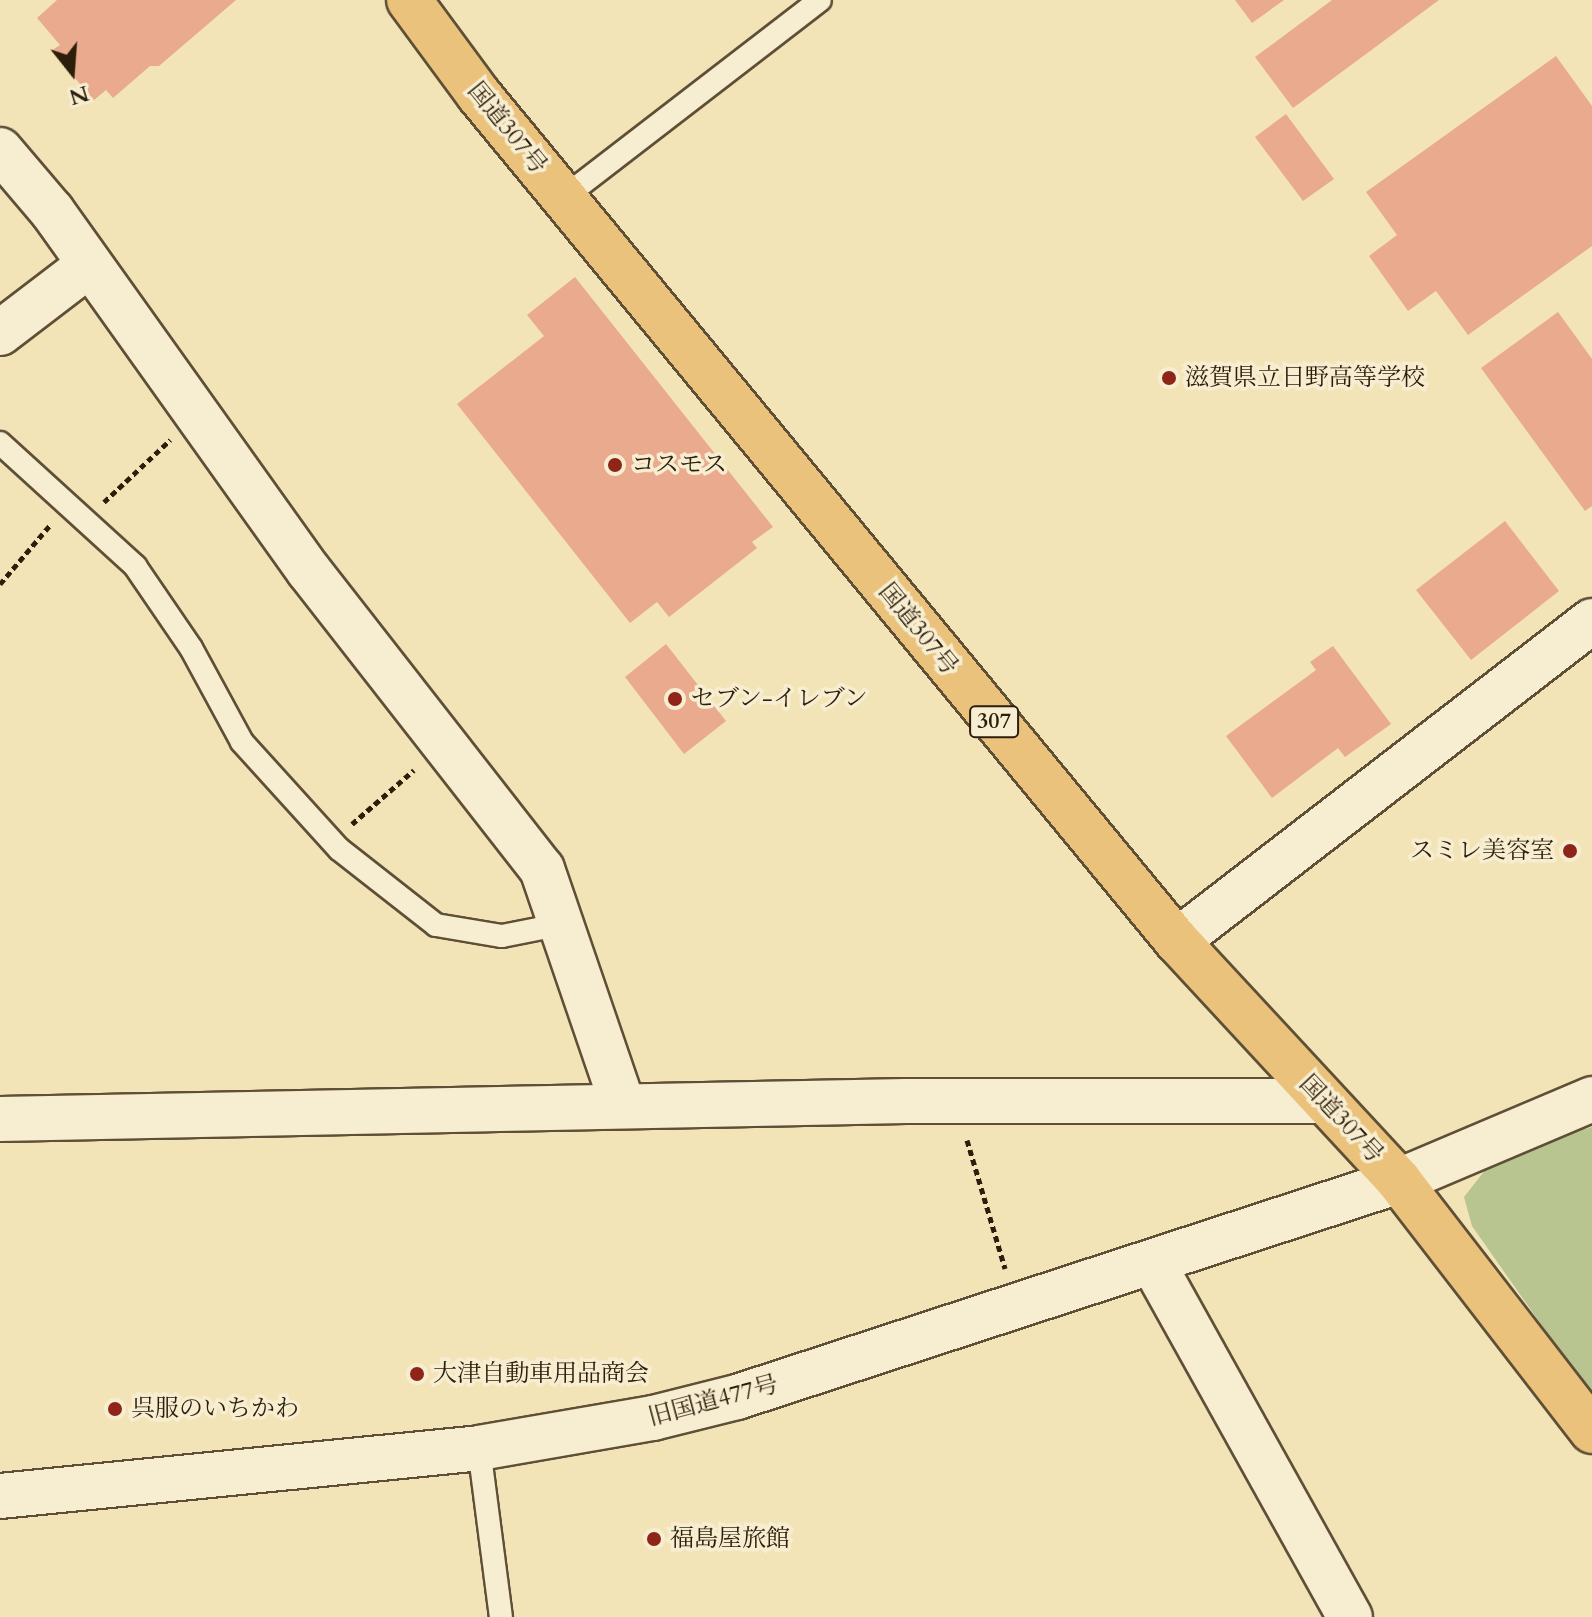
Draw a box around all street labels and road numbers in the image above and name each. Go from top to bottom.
street label: 国道307号 [462,77,552,179]
street label: 国道307号 [873,578,963,680]
road number: 307 [968,704,1020,740]
street label: 国道307号 [1293,1069,1389,1169]
street label: 旧国道477号 [645,1370,781,1432]

